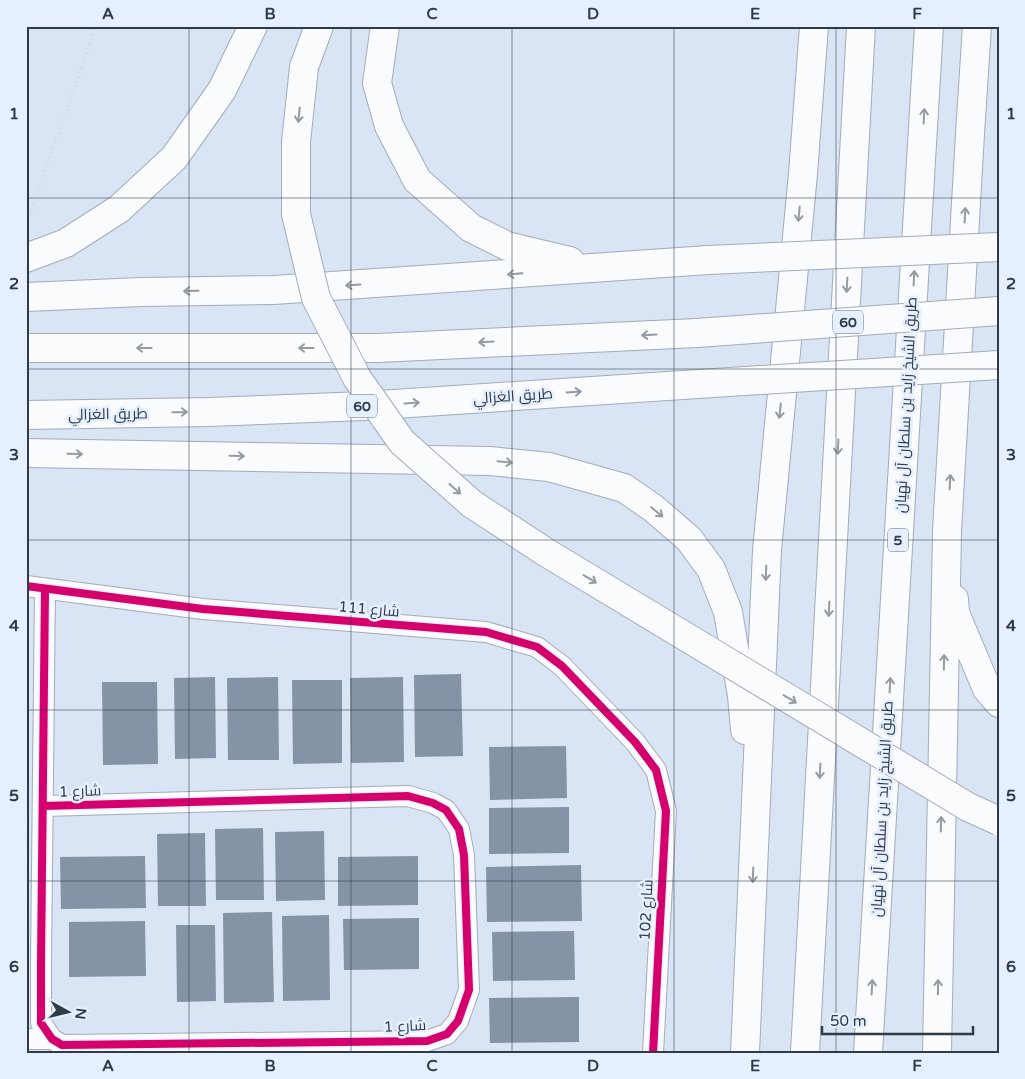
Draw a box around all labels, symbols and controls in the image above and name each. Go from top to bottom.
text: A [102,4,114,24]
text: B [264,4,276,24]
text: C [426,4,438,24]
text: D [587,4,599,24]
text: E [750,4,760,24]
text: F [912,4,922,24]
text: 1 [9,104,19,124]
text: 1 [1006,104,1016,124]
one-way arrow [294,107,304,123]
one-way arrow [919,108,928,124]
one-way arrow [795,206,804,222]
one-way arrow [961,207,970,223]
one-way arrow [508,269,524,278]
one-way arrow [909,270,918,286]
text: 2 [9,274,19,294]
text: 2 [1006,274,1016,294]
one-way arrow [843,276,852,292]
one-way arrow [345,281,361,290]
one-way arrow [183,286,200,296]
street label: طريق الشيخ زايد بن سلطان آل نهيان [891,296,923,514]
road number: 60 [833,311,863,334]
one-way arrow [641,330,657,339]
one-way arrow [479,338,495,347]
one-way arrow [136,343,152,353]
one-way arrow [299,343,315,353]
street label: طريق الغزالي [473,384,554,411]
one-way arrow [566,388,582,397]
road number: 60 [347,394,377,418]
one-way arrow [404,398,420,407]
one-way arrow [775,403,785,419]
street label: طريق الغزالي [68,404,148,427]
one-way arrow [172,407,188,417]
one-way arrow [834,439,843,455]
text: 3 [9,445,19,465]
text: 3 [1006,445,1016,465]
one-way arrow [66,449,83,459]
one-way arrow [229,452,245,461]
one-way arrow [497,457,513,467]
one-way arrow [945,474,954,490]
one-way arrow [449,484,462,495]
one-way arrow [650,506,663,517]
road number: 5 [888,528,908,552]
one-way arrow [761,565,770,581]
one-way arrow [583,575,597,585]
street label: شارع 111 [338,597,400,623]
one-way arrow [825,601,834,617]
text: 4 [9,616,19,636]
text: 4 [1006,616,1016,636]
one-way arrow [940,654,949,670]
one-way arrow [885,677,894,693]
one-way arrow [782,694,796,704]
street label: طريق الشيخ زايد بن سلطان آل نهيان [867,700,899,918]
one-way arrow [816,763,825,779]
street label: شارع 1 [59,781,102,803]
text: 5 [9,786,19,806]
text: 5 [1006,786,1016,806]
one-way arrow [936,816,946,832]
one-way arrow [748,867,757,883]
street label: شارع 102 [635,879,659,941]
text: 6 [9,957,19,977]
text: 6 [1006,957,1016,977]
one-way arrow [867,979,876,995]
one-way arrow [933,979,943,995]
north arrow [42,986,92,1036]
scale bar [822,1004,974,1036]
text: N [71,1007,90,1020]
text: 50 m [830,1012,867,1030]
street label: شارع 1 [383,1016,427,1038]
text: A [102,1056,114,1076]
text: B [264,1056,276,1076]
text: C [426,1056,438,1076]
text: D [587,1056,599,1076]
text: E [750,1056,760,1076]
text: F [912,1056,922,1076]

